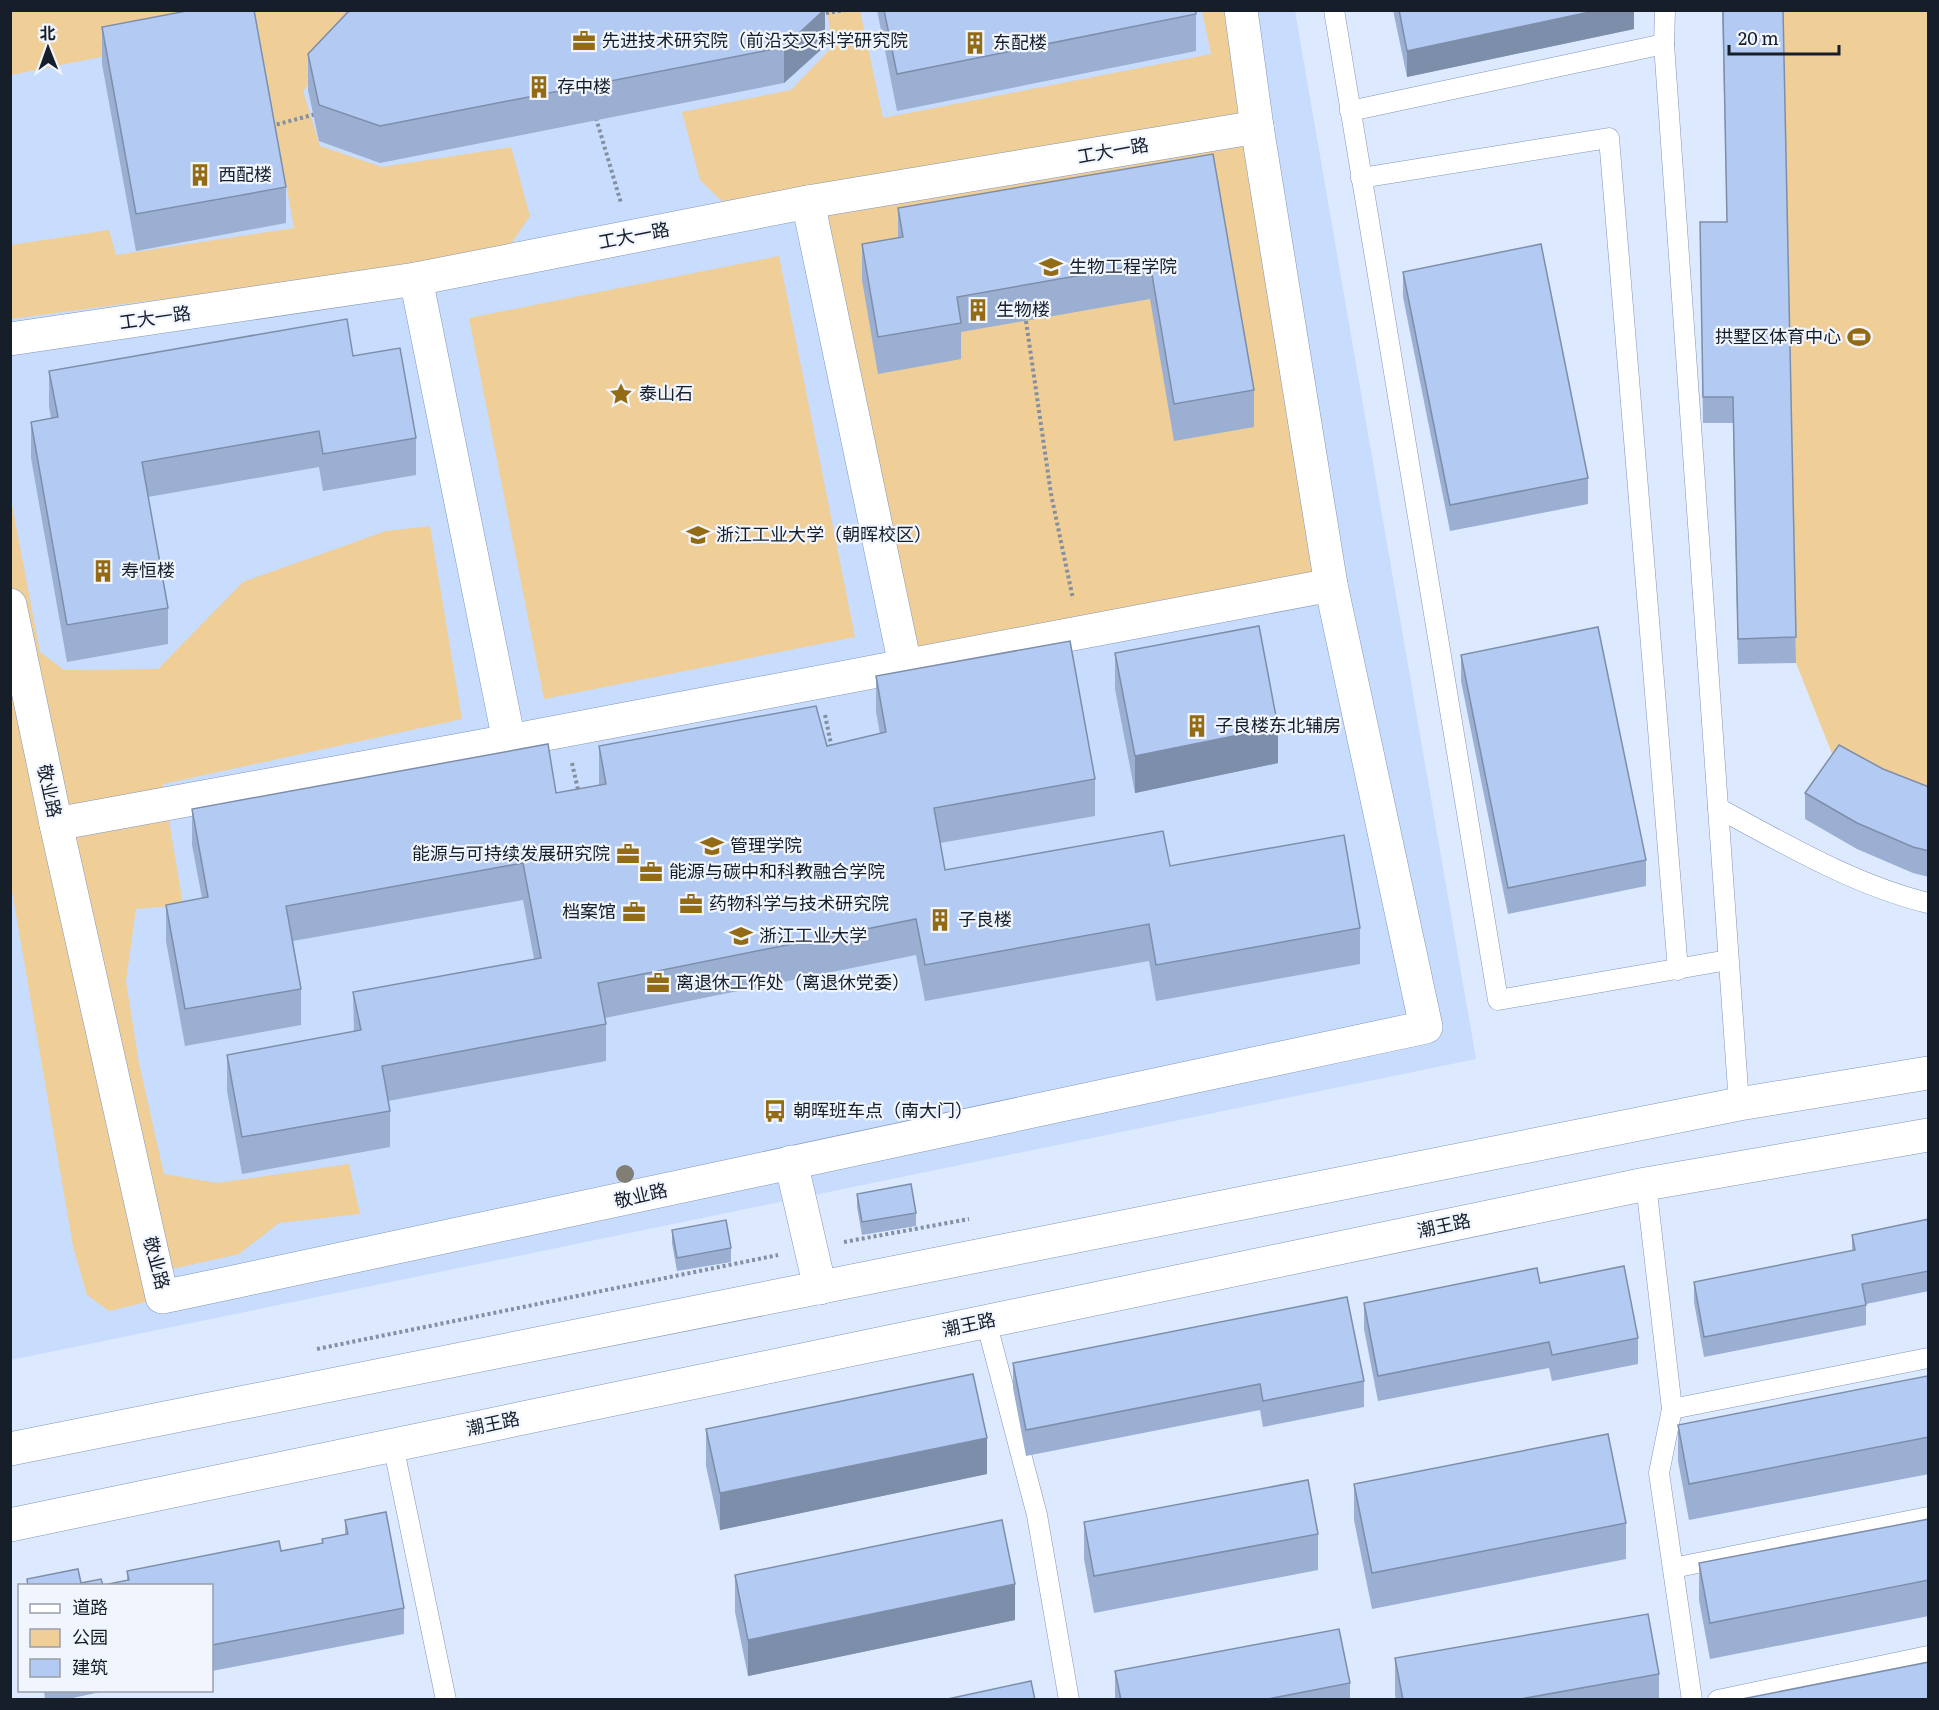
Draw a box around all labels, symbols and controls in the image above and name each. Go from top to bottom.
north arrow [18,18,78,78]
scale bar [1729,18,1838,56]
text: 北 [40,20,56,44]
text: 20 m [1738,24,1779,51]
place label: 先进技术研究院（前沿交叉科学研究院 [602,26,908,53]
office icon: 先进技术研究院（前沿交叉科学研究院 [571,28,597,54]
place label: 东配楼 [993,28,1047,55]
building icon: 东配楼 [962,30,988,56]
place label: 存中楼 [557,72,611,99]
building icon: 存中楼 [526,74,552,100]
street label: 工大一路 [1075,130,1151,169]
place label: 西配楼 [218,160,272,187]
building icon: 西配楼 [187,162,213,188]
street label: 工大一路 [596,214,672,255]
place label: 生物工程学院 [1069,252,1177,279]
school or university icon: 生物工程学院 [1038,254,1064,280]
place label: 生物楼 [996,295,1050,322]
building icon: 生物楼 [965,297,991,323]
street label: 工大一路 [117,298,192,335]
place label: 拱墅区体育中心 [1715,322,1841,349]
sports icon: 拱墅区体育中心 [1846,324,1872,350]
place label: 泰山石 [639,379,693,406]
place icon: 泰山石 [608,381,634,407]
place label: 浙江工业大学（朝晖校区） [716,520,932,547]
school or university icon: 浙江工业大学（朝晖校区） [685,522,711,548]
place label: 寿恒楼 [121,556,175,583]
building icon: 寿恒楼 [90,558,116,584]
place label: 子良楼东北辅房 [1215,711,1341,738]
building icon: 子良楼东北辅房 [1184,713,1210,739]
street label: 敬业路 [32,761,69,820]
place label: 管理学院 [730,831,802,858]
school or university icon: 管理学院 [699,833,725,859]
place label: 能源与可持续发展研究院 [412,839,610,866]
office icon: 能源与可持续发展研究院 [615,841,641,867]
place label: 能源与碳中和科教融合学院 [669,857,885,884]
office icon: 能源与碳中和科教融合学院 [638,859,664,885]
place label: 药物科学与技术研究院 [709,889,889,916]
office icon: 药物科学与技术研究院 [678,891,704,917]
place label: 档案馆 [562,897,616,924]
office icon: 档案馆 [621,899,647,925]
place label: 子良楼 [958,905,1012,932]
building icon: 子良楼 [927,907,953,933]
place label: 浙江工业大学 [759,921,867,948]
school or university icon: 浙江工业大学 [728,923,754,949]
place label: 离退休工作处（离退休党委） [676,968,910,995]
office icon: 离退休工作处（离退休党委） [645,970,671,996]
place label: 朝晖班车点（南大门） [793,1096,973,1123]
bus stop icon: 朝晖班车点（南大门） [762,1098,788,1124]
street label: 敬业路 [611,1175,670,1214]
street label: 潮王路 [1414,1206,1473,1243]
street label: 敬业路 [137,1233,177,1292]
street label: 潮王路 [939,1305,998,1342]
street label: 潮王路 [463,1404,522,1441]
legend [18,1584,213,1692]
text: 道路 [72,1593,108,1620]
text: 公园 [72,1623,108,1650]
text: 建筑 [72,1653,108,1680]

